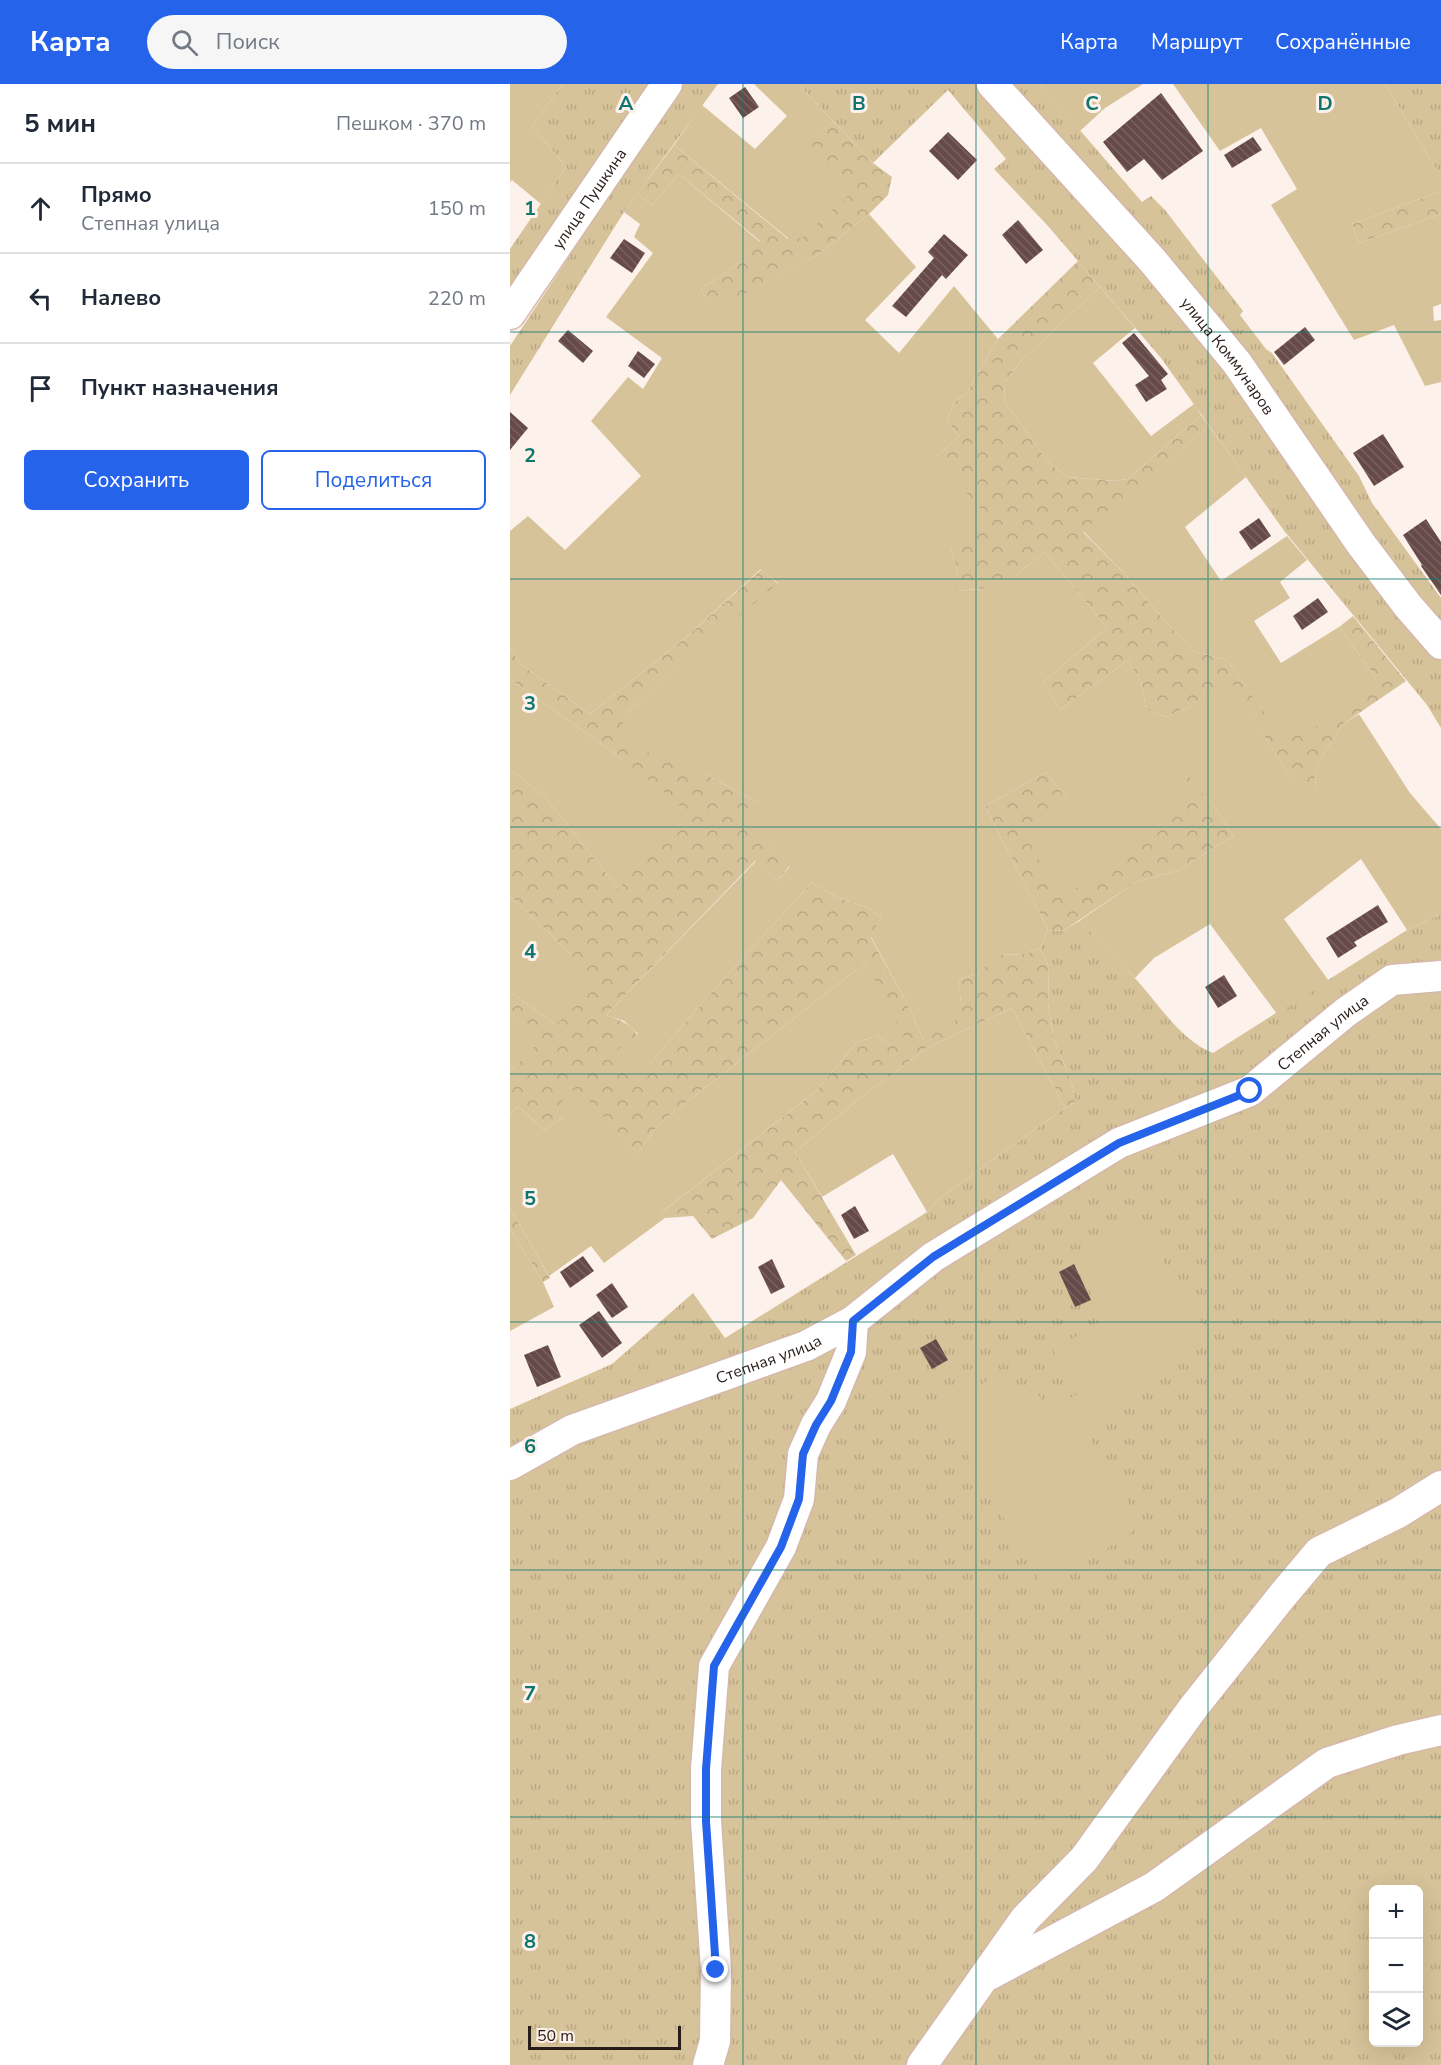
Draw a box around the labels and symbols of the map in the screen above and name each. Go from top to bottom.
text: A [619,90,634,117]
text: B [852,90,866,117]
text: C [1085,90,1099,117]
text: D [1317,90,1333,117]
street label: улица Пушкина [547,144,632,254]
text: 1 [524,195,536,222]
street label: улица Коммунаров [1175,293,1279,419]
text: 2 [524,442,536,469]
text: 3 [524,690,536,717]
text: 4 [524,938,536,965]
street label: Степная улица [1273,990,1373,1076]
route start [1236,1077,1262,1103]
text: 5 [524,1185,536,1212]
street label: Степная улица [713,1330,826,1390]
text: 6 [524,1433,536,1460]
text: 7 [524,1680,536,1707]
text: 8 [524,1928,536,1955]
route end [702,1956,728,1982]
scale bar [528,2023,681,2050]

